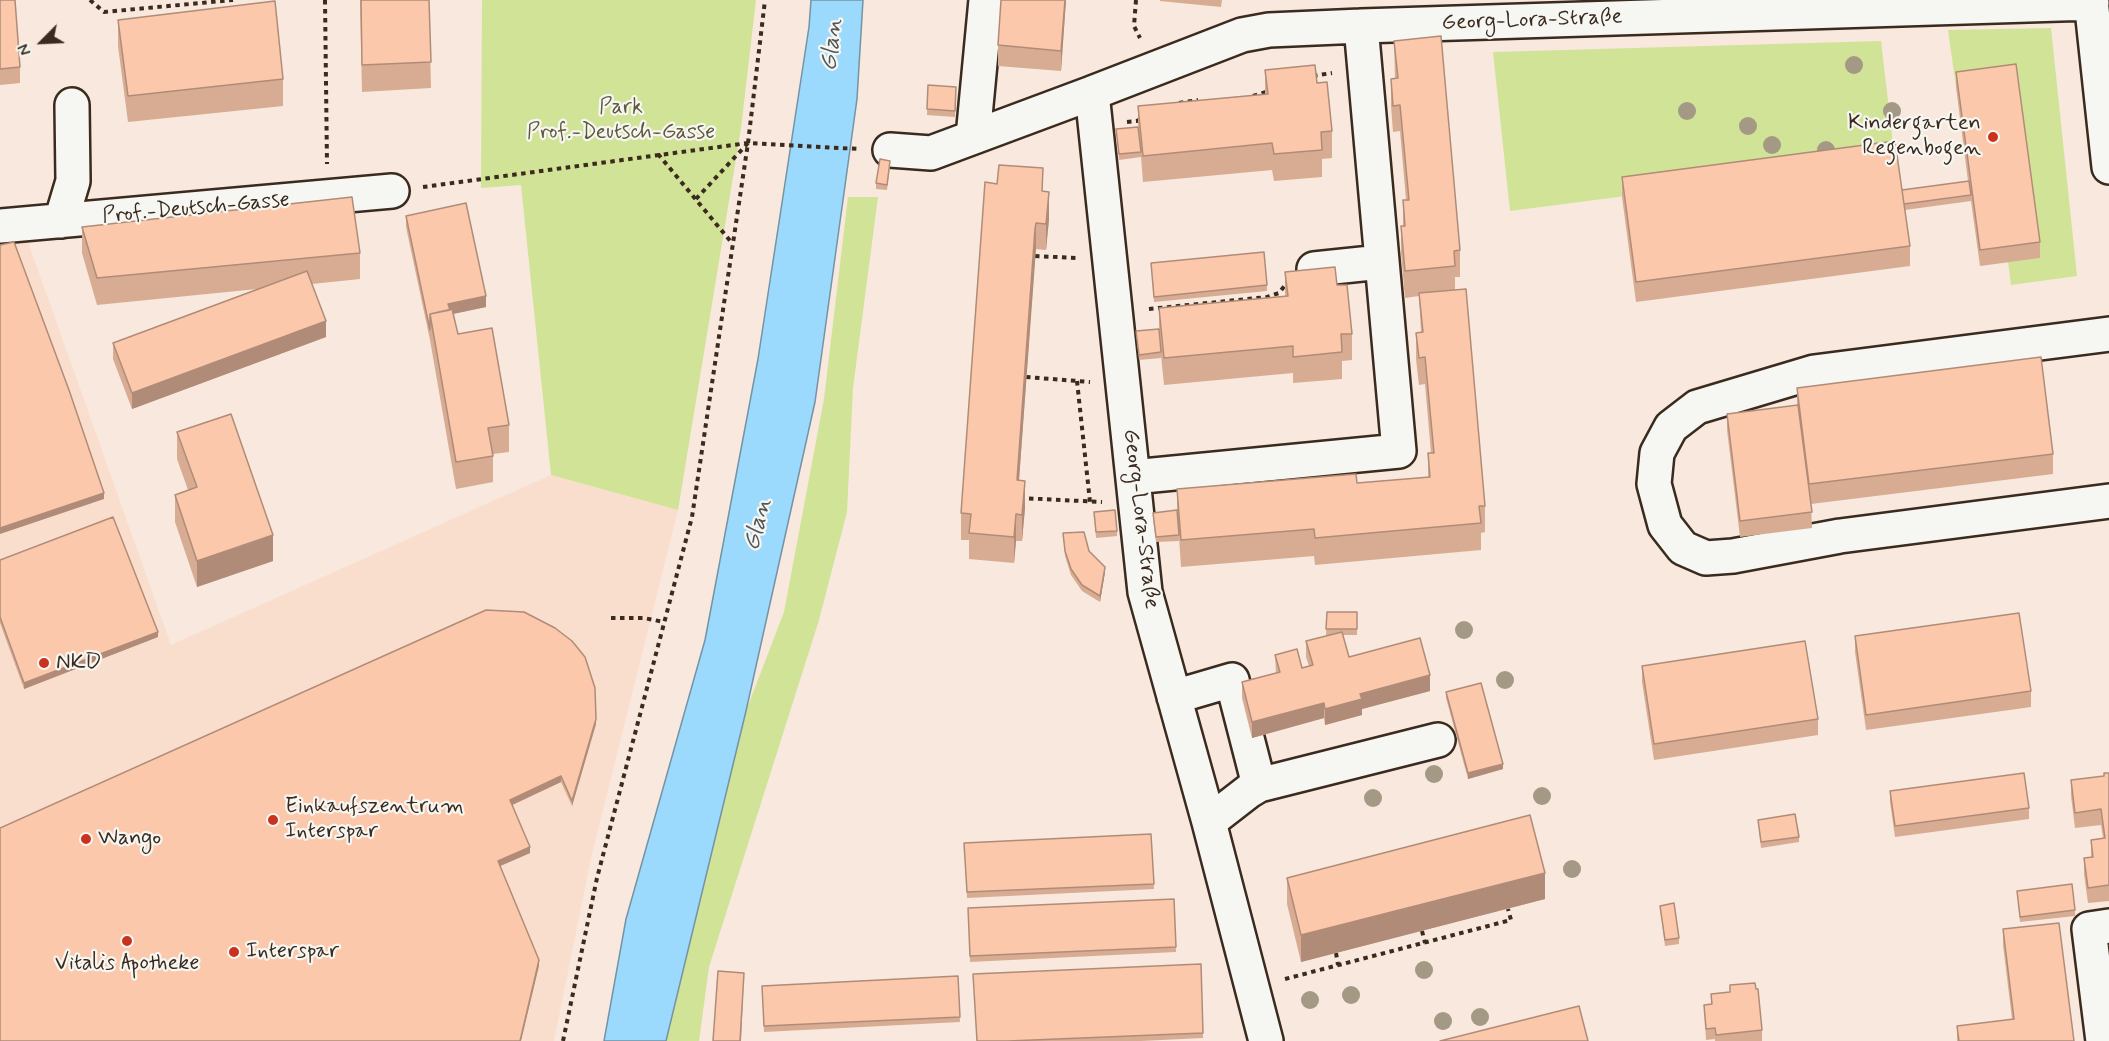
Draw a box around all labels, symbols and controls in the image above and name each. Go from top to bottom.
street label: Georg-Lora-Straße [1441,5,1623,37]
north arrow [12,12,72,72]
water label: Glan [816,17,850,73]
text: N [13,40,37,59]
park label: Park Prof.-Deutsch-Gasse [527,95,715,146]
place label: Kindergarten Regenbogen [1848,111,1981,162]
marker: Kindergarten Regenbogen [1986,130,2000,144]
street label: Prof.-Deutsch-Gasse [101,188,291,230]
street label: Georg-Lora-Straße [1116,428,1164,610]
water label: Glan [739,496,779,554]
place label: NKD [56,650,102,676]
marker: NKD [37,656,51,670]
place label: Einkaufszentrum Interspar [285,794,464,846]
marker: Einkaufszentrum Interspar [266,813,280,827]
place label: Wango [98,826,161,852]
marker: Wango [79,832,93,846]
marker: Vitalis Apotheke [120,934,134,948]
place label: Interspar [246,939,339,965]
marker: Interspar [227,945,241,959]
place label: Vitalis Apotheke [55,951,199,977]

